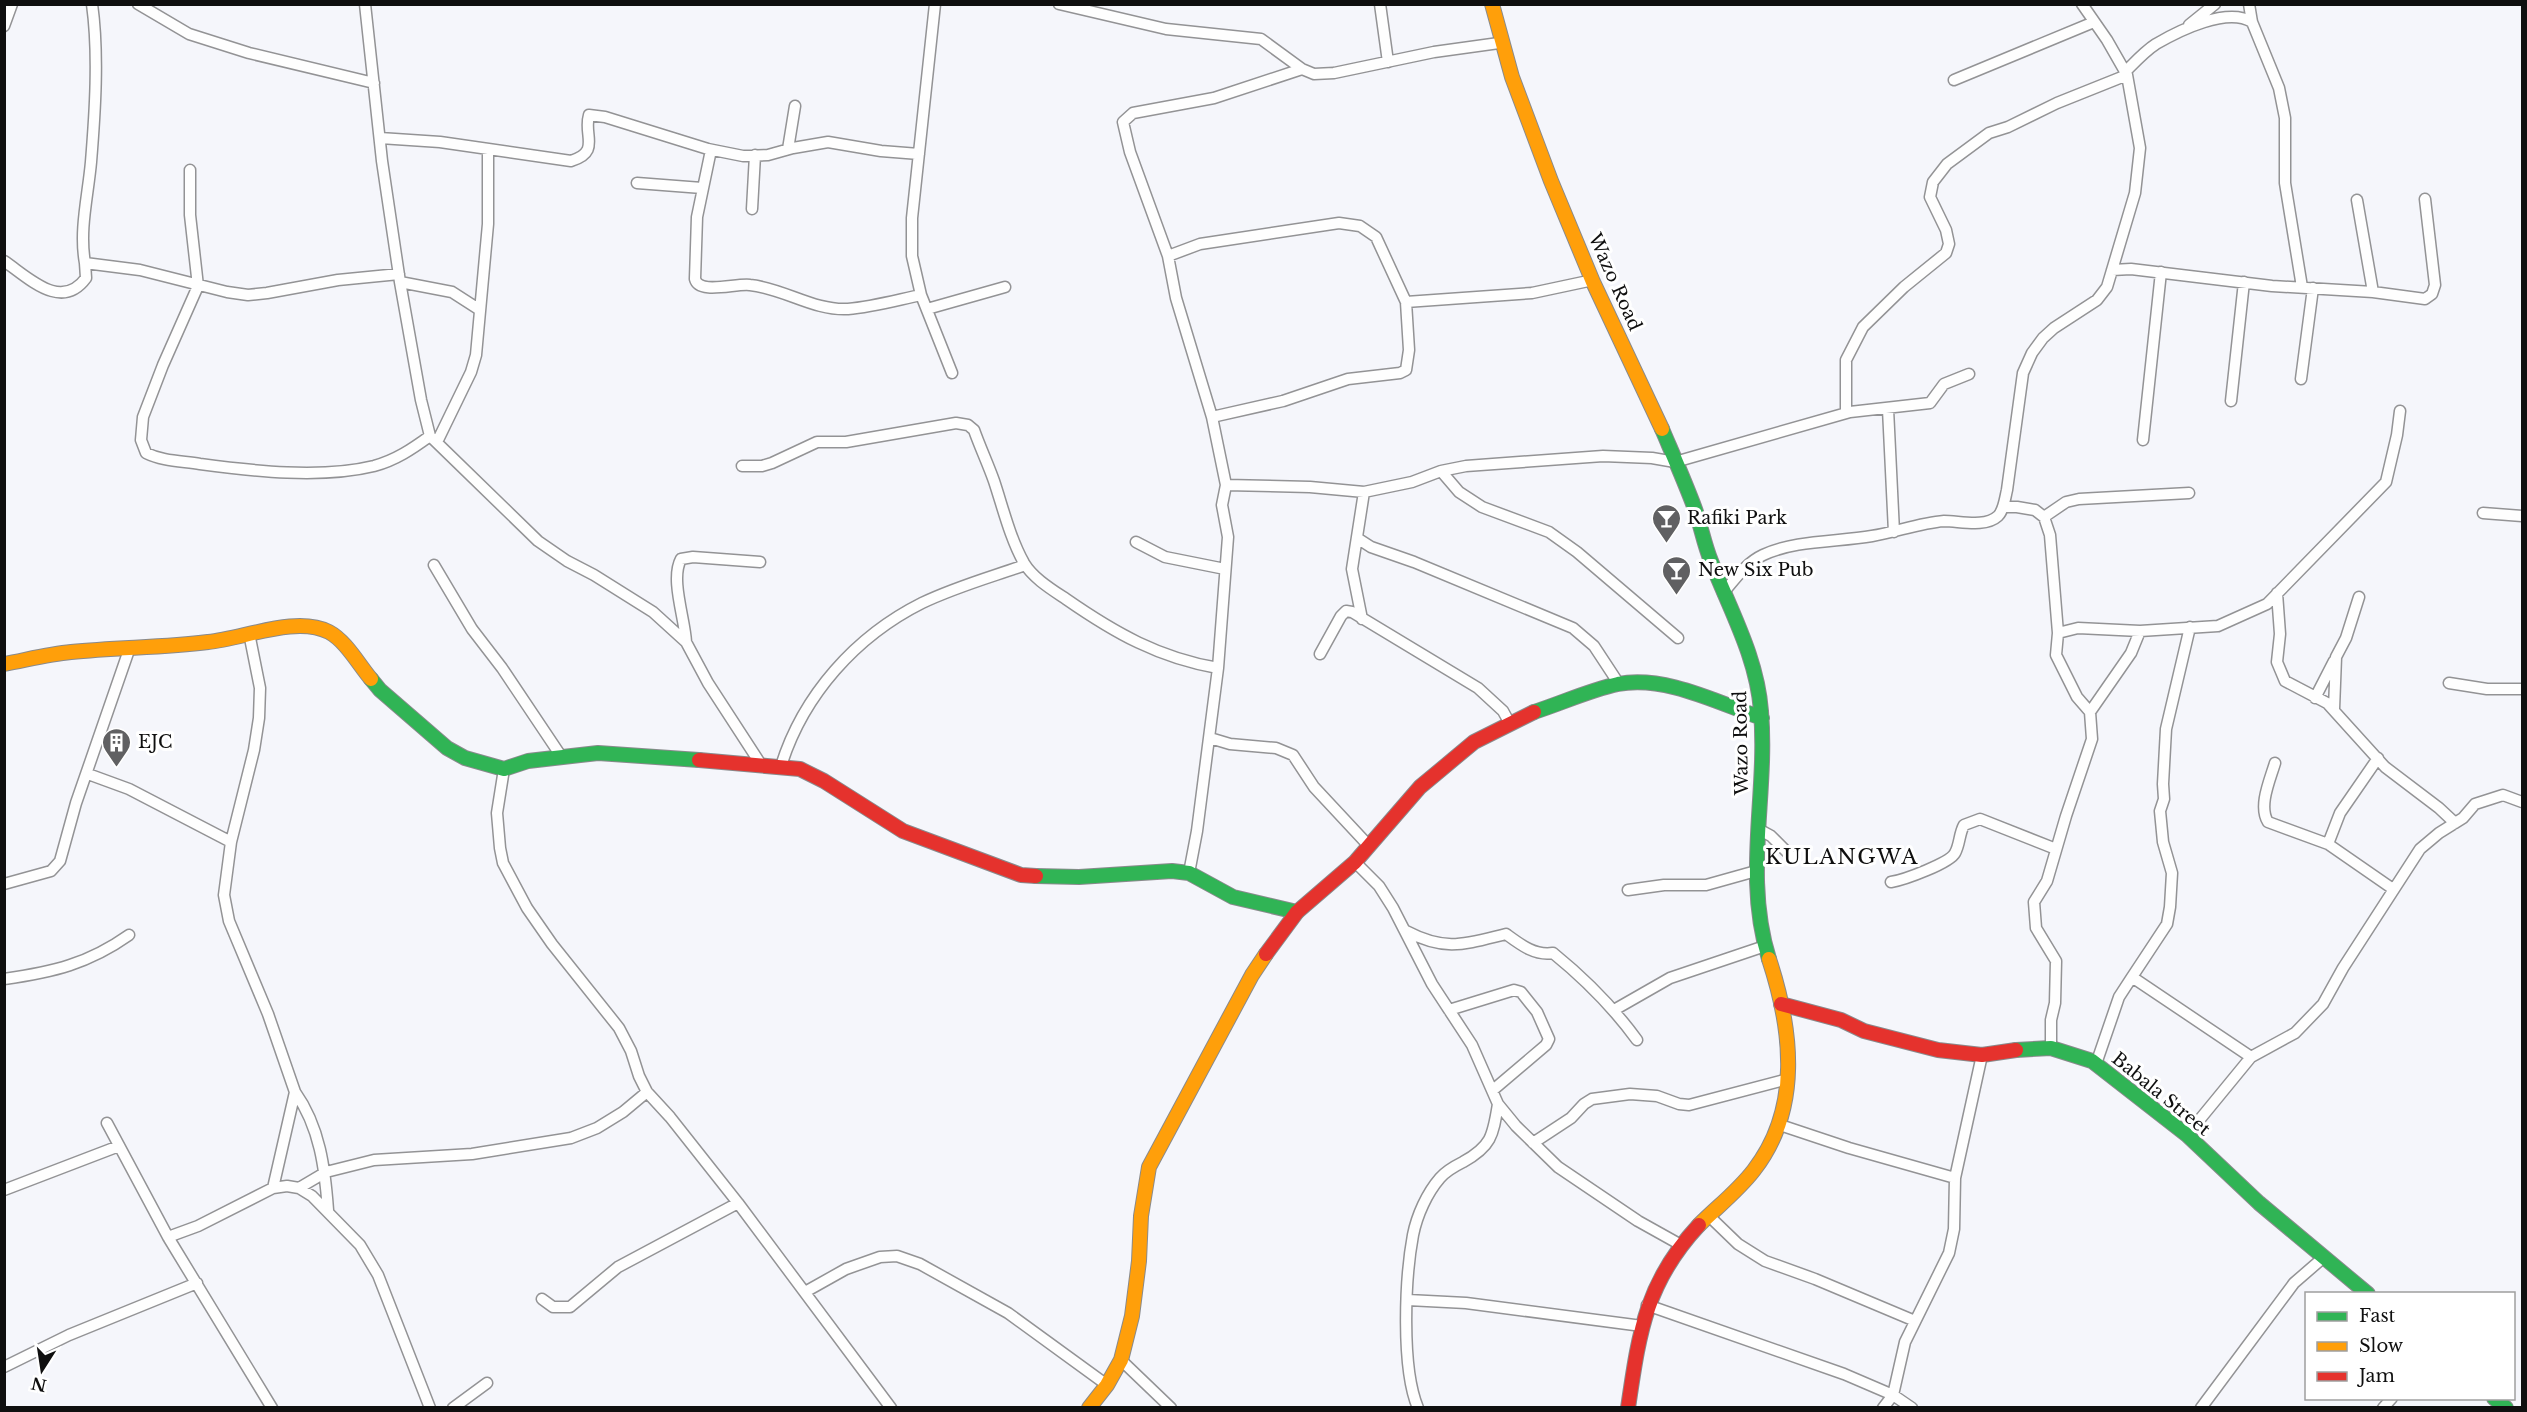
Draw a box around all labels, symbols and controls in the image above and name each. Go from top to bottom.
street label: Wazo Road [1583,229,1646,334]
bar icon: Rafiki Park [1650,502,1682,544]
place label: Rafiki Park [1687,507,1787,529]
bar icon: New Six Pub [1661,554,1693,596]
place label: New Six Pub [1698,559,1814,581]
street label: Wazo Road [1729,691,1753,796]
building icon: EJC [101,726,133,768]
place label: EJC [138,731,172,753]
district label: KULANGWA [1765,844,1919,870]
street label: Babala Street [2107,1048,2215,1141]
legend [2305,1292,2515,1400]
text: Fast [2359,1305,2396,1327]
text: Slow [2359,1335,2404,1357]
north arrow [12,1340,72,1400]
text: Jam [2357,1365,2395,1387]
text: N [29,1373,48,1396]

